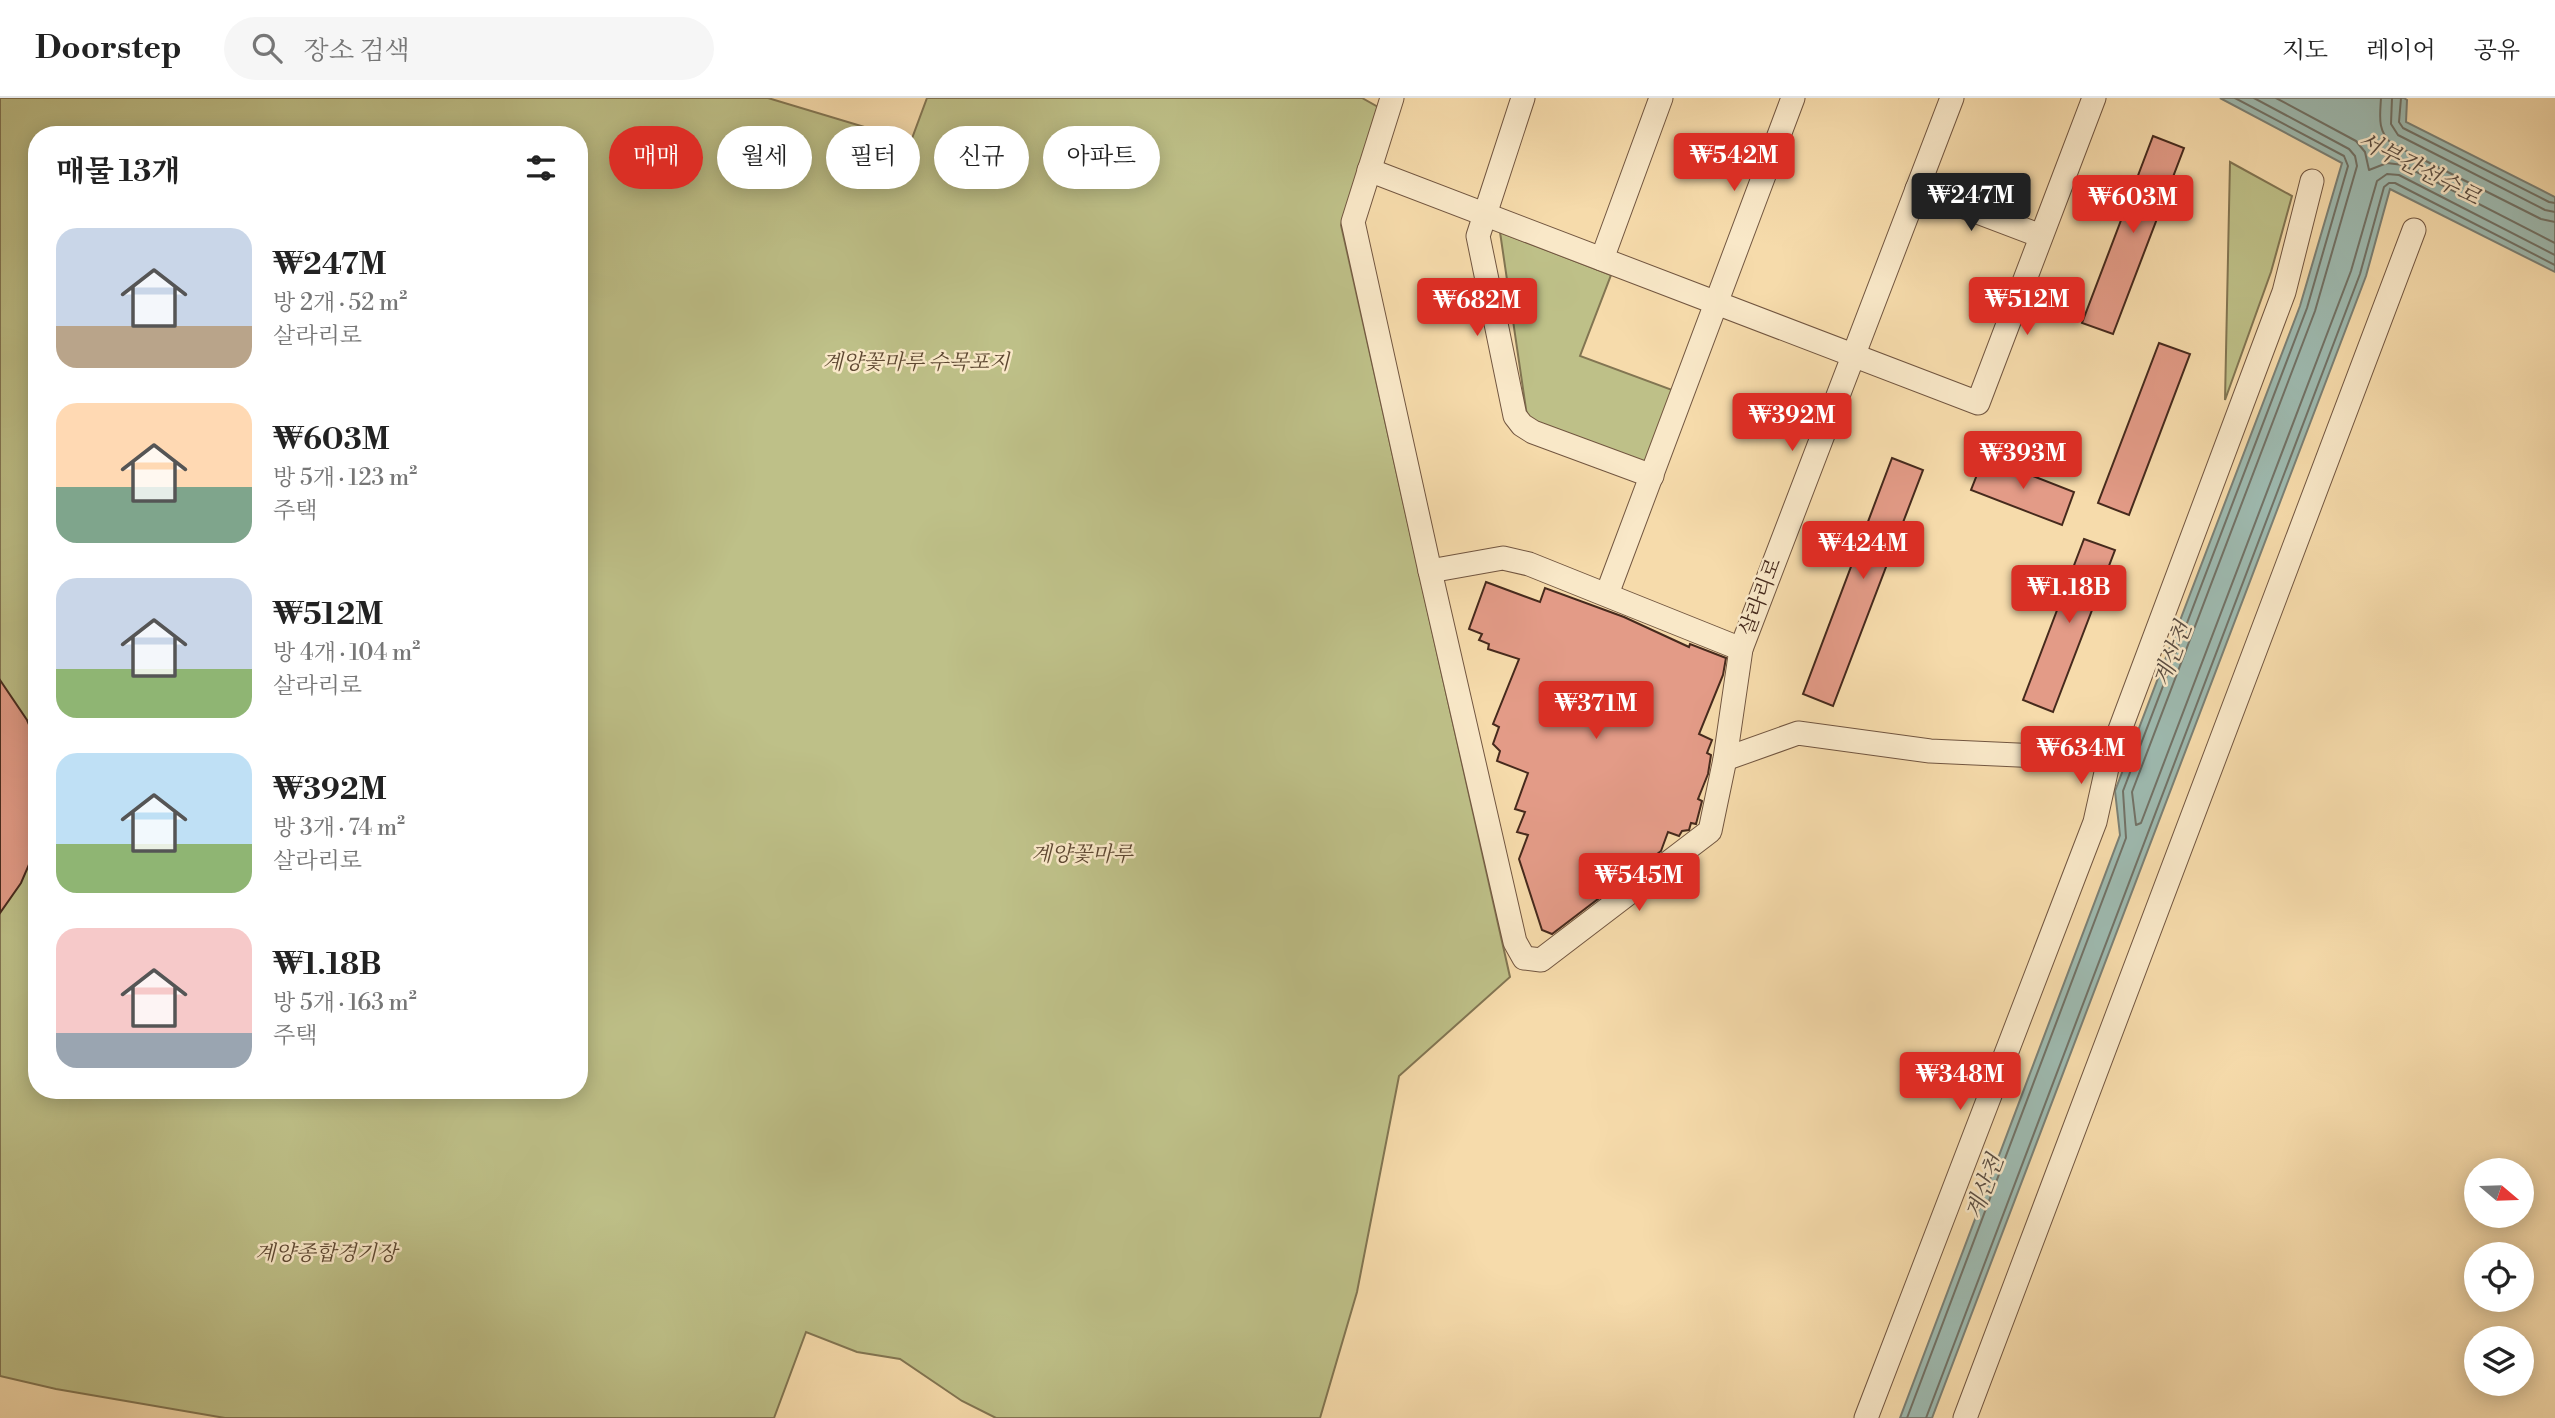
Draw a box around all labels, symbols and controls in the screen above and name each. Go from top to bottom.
search box [224,17,714,80]
text: Doorstep [35,28,182,69]
icon: search [248,29,286,67]
text: 장소 검색 [304,35,410,67]
text: 지도 [2282,36,2328,66]
text: 레이어 [2366,36,2436,66]
text: 공유 [2474,36,2520,66]
chip: 매매 [609,126,703,189]
chip: 월세 [717,126,812,189]
chip: 필터 [826,126,920,189]
chip: 신규 [934,126,1029,189]
chip: 아파트 [1043,126,1160,189]
water label: 서부간선수로 [2353,126,2485,212]
pin: ₩542M [1685,134,1783,193]
text: ₩542M [1690,142,1778,170]
icon: filters [522,149,560,187]
text: 매물 13개 [56,153,180,191]
pin: ₩247M [1922,174,2020,233]
pin: ₩603M [2084,176,2182,235]
text: ₩247M [1928,182,2014,210]
text: ₩603M [2088,184,2178,212]
text: ₩247M [273,246,386,284]
icon: home [112,256,196,340]
pin: ₩682M [1428,278,1526,338]
pin: ₩512M [1978,278,2076,337]
text: ₩512M [1985,286,2069,314]
text: ₩682M [1433,287,1521,315]
text: 방 2개 · 52 m² [273,289,407,317]
text: 살라리로 [273,322,362,350]
park label: 계양꽃마루 수목포지 [823,350,1011,376]
pin: ₩392M [1743,394,1841,453]
text: ₩392M [1749,402,1836,430]
text: ₩603M [273,421,390,459]
icon: home [112,431,196,515]
pin: ₩393M [1974,432,2072,491]
text: ₩393M [1980,440,2066,468]
text: 방 5개 · 123 m² [273,464,417,492]
text: 주택 [273,497,317,525]
pin: ₩424M [1814,522,1912,581]
text: ₩424M [1818,530,1908,558]
street label: 살라리로 [1734,554,1788,640]
pin: ₩1.18B [2012,566,2126,625]
text: ₩1.18B [2027,574,2111,602]
text: ₩512M [273,596,383,634]
icon: home [112,606,196,690]
water label: 계산천 [2148,616,2199,690]
text: 방 4개 · 104 m² [273,639,420,667]
text: 살라리로 [273,672,362,700]
pin: ₩371M [1547,682,1645,741]
text: ₩371M [1555,690,1637,718]
pin: ₩634M [2032,726,2130,786]
text: ₩634M [2037,735,2125,763]
text: ₩392M [273,771,386,809]
icon: home [112,781,196,865]
text: 방 3개 · 74 m² [273,814,405,842]
park label: 계양꽃마루 [1031,842,1134,868]
text: 살라리로 [273,847,362,875]
pin: ₩545M [1590,854,1688,913]
text: ₩545M [1595,862,1683,890]
text: ₩1.18B [273,946,382,984]
icon: home [112,956,196,1040]
text: 방 5개 · 163 m² [273,989,417,1017]
text: 주택 [273,1022,317,1050]
pin: ₩348M [1911,1052,2009,1112]
text: ₩348M [1916,1061,2004,1089]
water label: 계산천 [1960,1149,2011,1223]
north arrow [2464,1158,2534,1228]
map controls [2464,1158,2534,1396]
park label: 계양종합경기장 [255,1241,400,1267]
button: locate [2464,1242,2534,1312]
button: layers [2464,1326,2534,1396]

